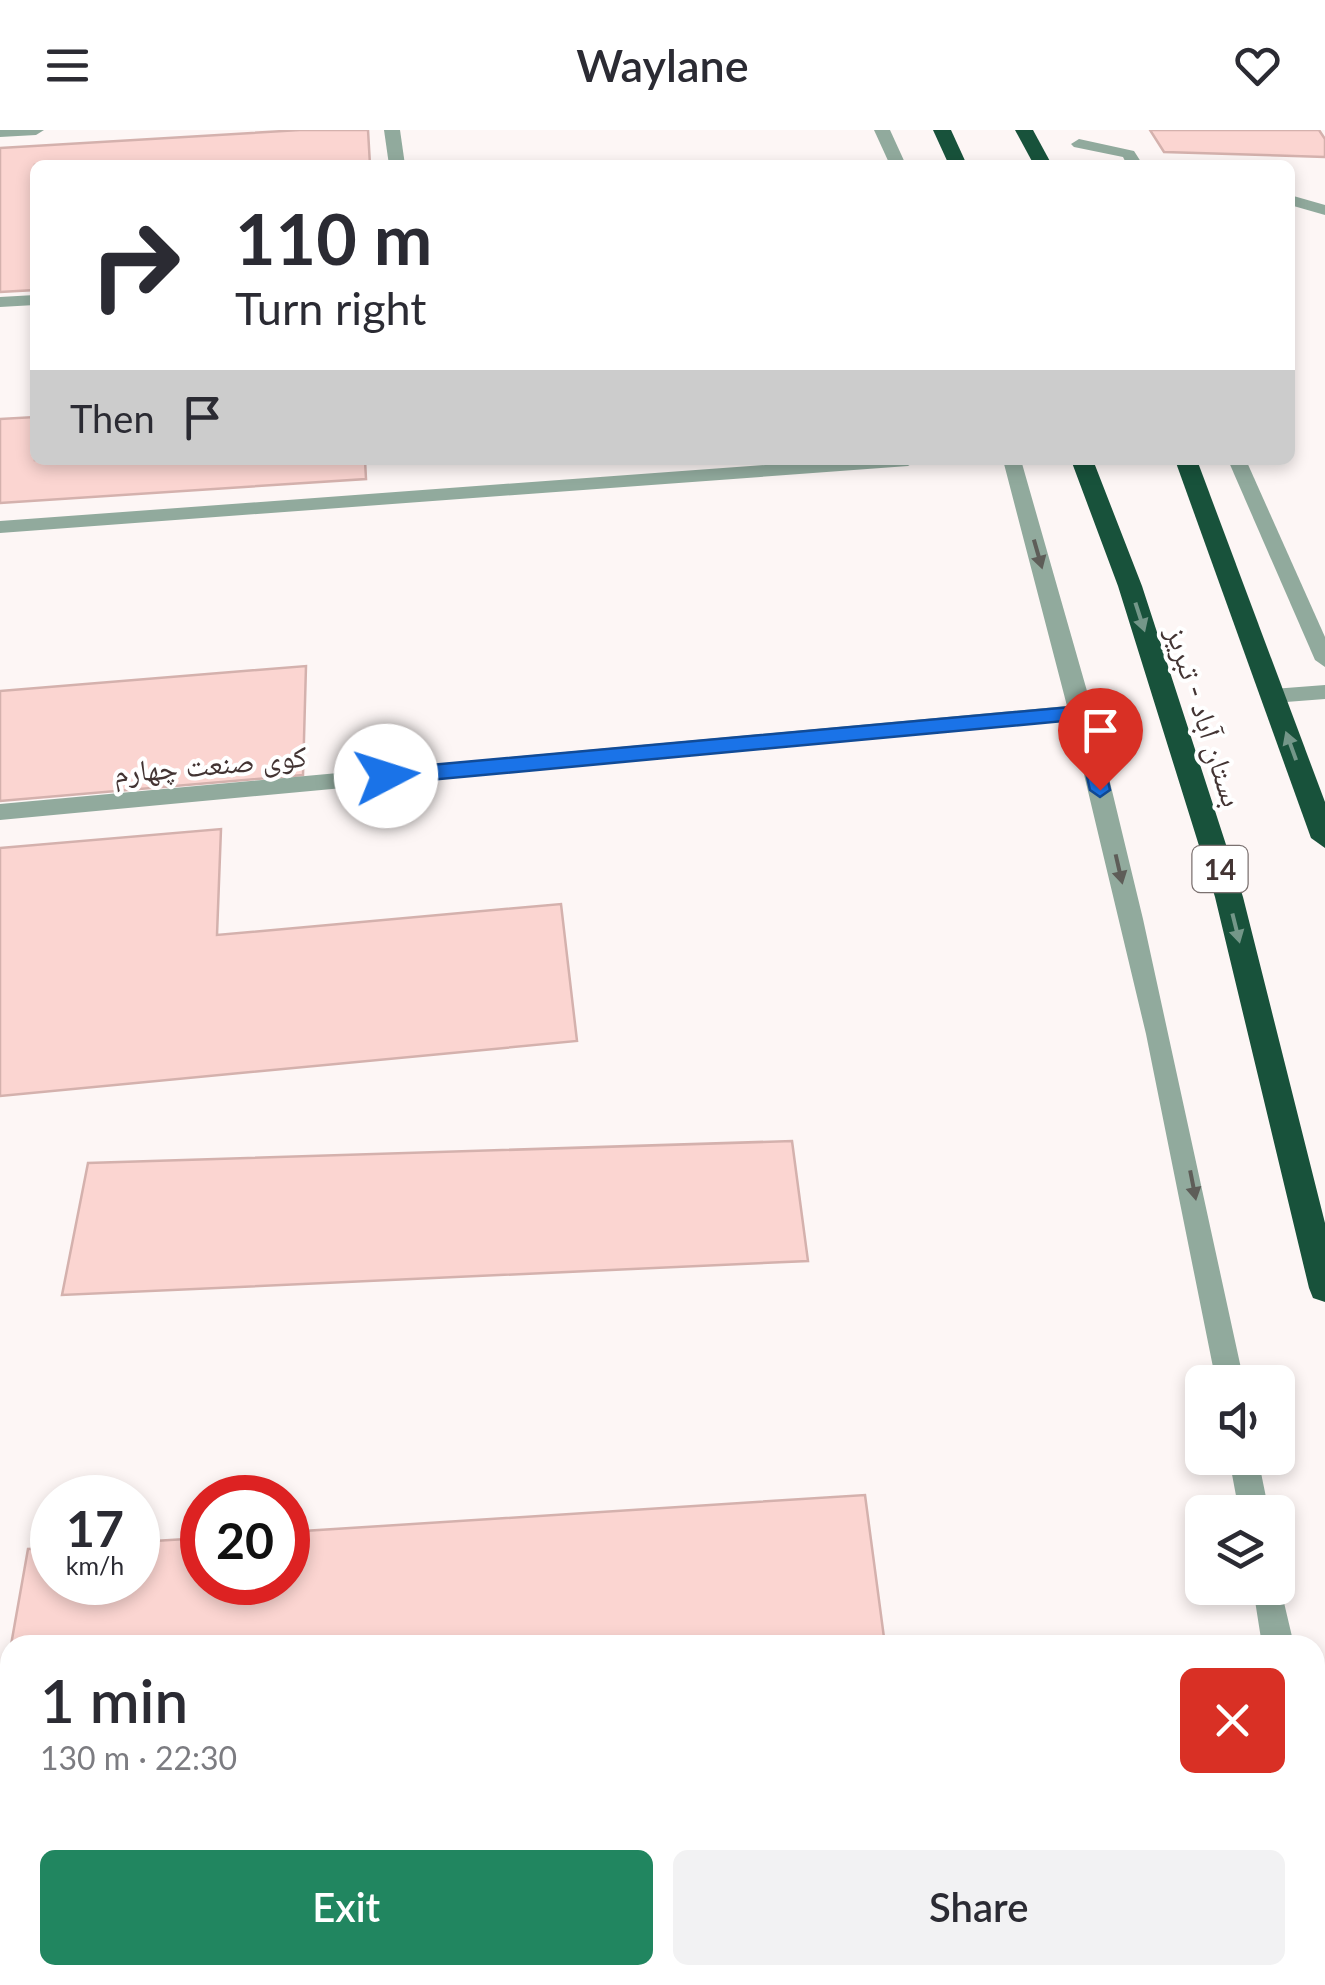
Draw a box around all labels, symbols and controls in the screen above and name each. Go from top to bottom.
icon: menu [40,38,95,93]
text: Waylane [576,38,749,92]
icon: heart [1230,38,1285,93]
text: 110 m [235,196,432,280]
icon: right [70,200,200,330]
text: Turn right [235,281,426,335]
icon: arrive [175,390,230,445]
text: Then [70,395,155,441]
one-way arrow [1031,539,1046,570]
one-way arrow [1134,602,1149,632]
street label: بستان آباد - تبریز [1158,620,1252,811]
pin [1058,688,1143,791]
icon: arrive [1073,703,1128,758]
position arrow [334,724,438,828]
one-way arrow [1283,731,1298,761]
street label: کوی صنعت چهارم [112,737,308,792]
road number: 14 [1192,846,1248,892]
one-way arrow [1112,854,1127,885]
one-way arrow [1229,913,1244,944]
one-way arrow [1186,1170,1201,1201]
map controls [1185,1365,1295,1605]
button: sound [1185,1365,1295,1475]
speed limit sign: 20 [180,1475,310,1605]
button: layers [1185,1495,1295,1605]
text: 17 [66,1498,124,1558]
text: km/h [66,1550,124,1580]
text: 1 min [40,1664,188,1736]
button: close [1180,1668,1285,1773]
text: 130 m · 22:30 [40,1738,237,1777]
button: Exit [40,1850,653,1965]
button: Share [673,1850,1285,1965]

